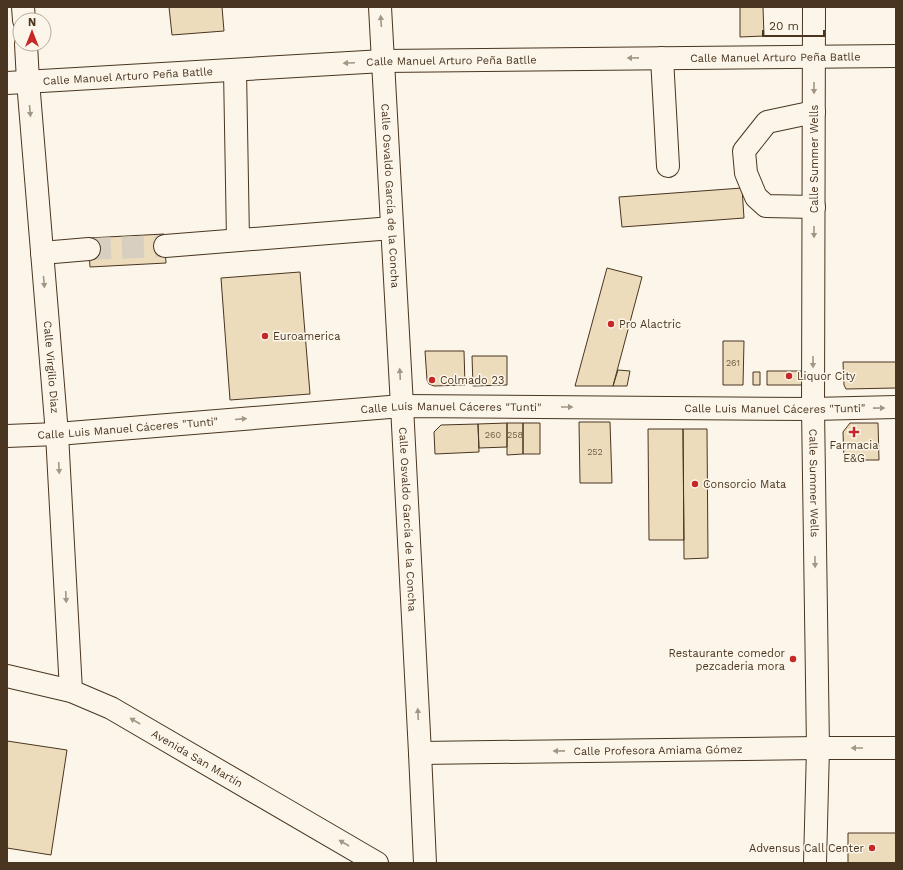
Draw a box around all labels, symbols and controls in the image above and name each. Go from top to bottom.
north arrow [12,12,52,52]
scale bar [763,12,824,38]
one-way arrow [377,15,384,27]
text: N [28,16,36,29]
text: 20 m [769,19,799,33]
street label: Calle Manuel Arturo Peña Batlle [690,50,861,65]
street label: Calle Manuel Arturo Peña Batlle [366,53,537,68]
one-way arrow [626,55,639,61]
one-way arrow [343,60,355,67]
street label: Calle Manuel Arturo Peña Batlle [42,64,213,87]
one-way arrow [811,82,817,95]
street label: Calle Osvaldo García de la Concha [379,103,402,288]
one-way arrow [27,105,34,117]
street label: Calle Summer Wells [808,105,821,213]
one-way arrow [811,226,817,239]
one-way arrow [41,276,48,288]
place label: Pro Alactric [619,318,681,331]
marker: Pro Alactric [606,319,616,329]
street label: Calle Virgilio Diaz [41,320,62,414]
place label: Euroamerica [273,330,340,343]
marker: Euroamerica [260,331,270,341]
one-way arrow [810,356,816,369]
house number: 261 [726,358,740,368]
one-way arrow [397,368,404,380]
place label: Liquor City [797,370,856,383]
marker: Liquor City [784,371,794,381]
place label: Colmado 23 [440,374,504,387]
marker: Colmado 23 [427,375,437,385]
street label: Calle Luis Manuel Cáceres "Tunti" [360,399,541,416]
street label: Calle Luis Manuel Cáceres "Tunti" [684,401,866,416]
one-way arrow [561,404,574,410]
one-way arrow [873,404,885,411]
street label: Calle Luis Manuel Cáceres "Tunti" [37,414,219,441]
one-way arrow [235,415,247,422]
street label: Calle Osvaldo García de la Concha [397,427,419,612]
marker: Farmacia E&G [849,427,859,437]
street label: Calle Summer Wells [807,429,821,538]
house number: 260 [485,430,502,440]
house number: 258 [507,430,523,440]
place label: Farmacia E&G [830,439,878,465]
house number: 252 [587,447,603,457]
one-way arrow [56,462,62,475]
place label: Consorcio Mata [703,478,786,491]
marker: Consorcio Mata [690,479,700,489]
one-way arrow [812,556,818,569]
one-way arrow [63,591,70,603]
place label: Restaurante comedor pezcaderia mora [669,647,786,673]
marker: Restaurante comedor pezcaderia mora [788,654,798,664]
one-way arrow [415,708,422,720]
one-way arrow [129,718,141,725]
street label: Avenida San Martín [149,727,245,790]
street label: Calle Profesora Amiama Gómez [573,742,743,758]
one-way arrow [850,745,863,751]
one-way arrow [552,748,565,754]
one-way arrow [338,840,350,847]
place label: Advensus Call Center [749,842,865,855]
marker: Advensus Call Center [867,843,877,853]

